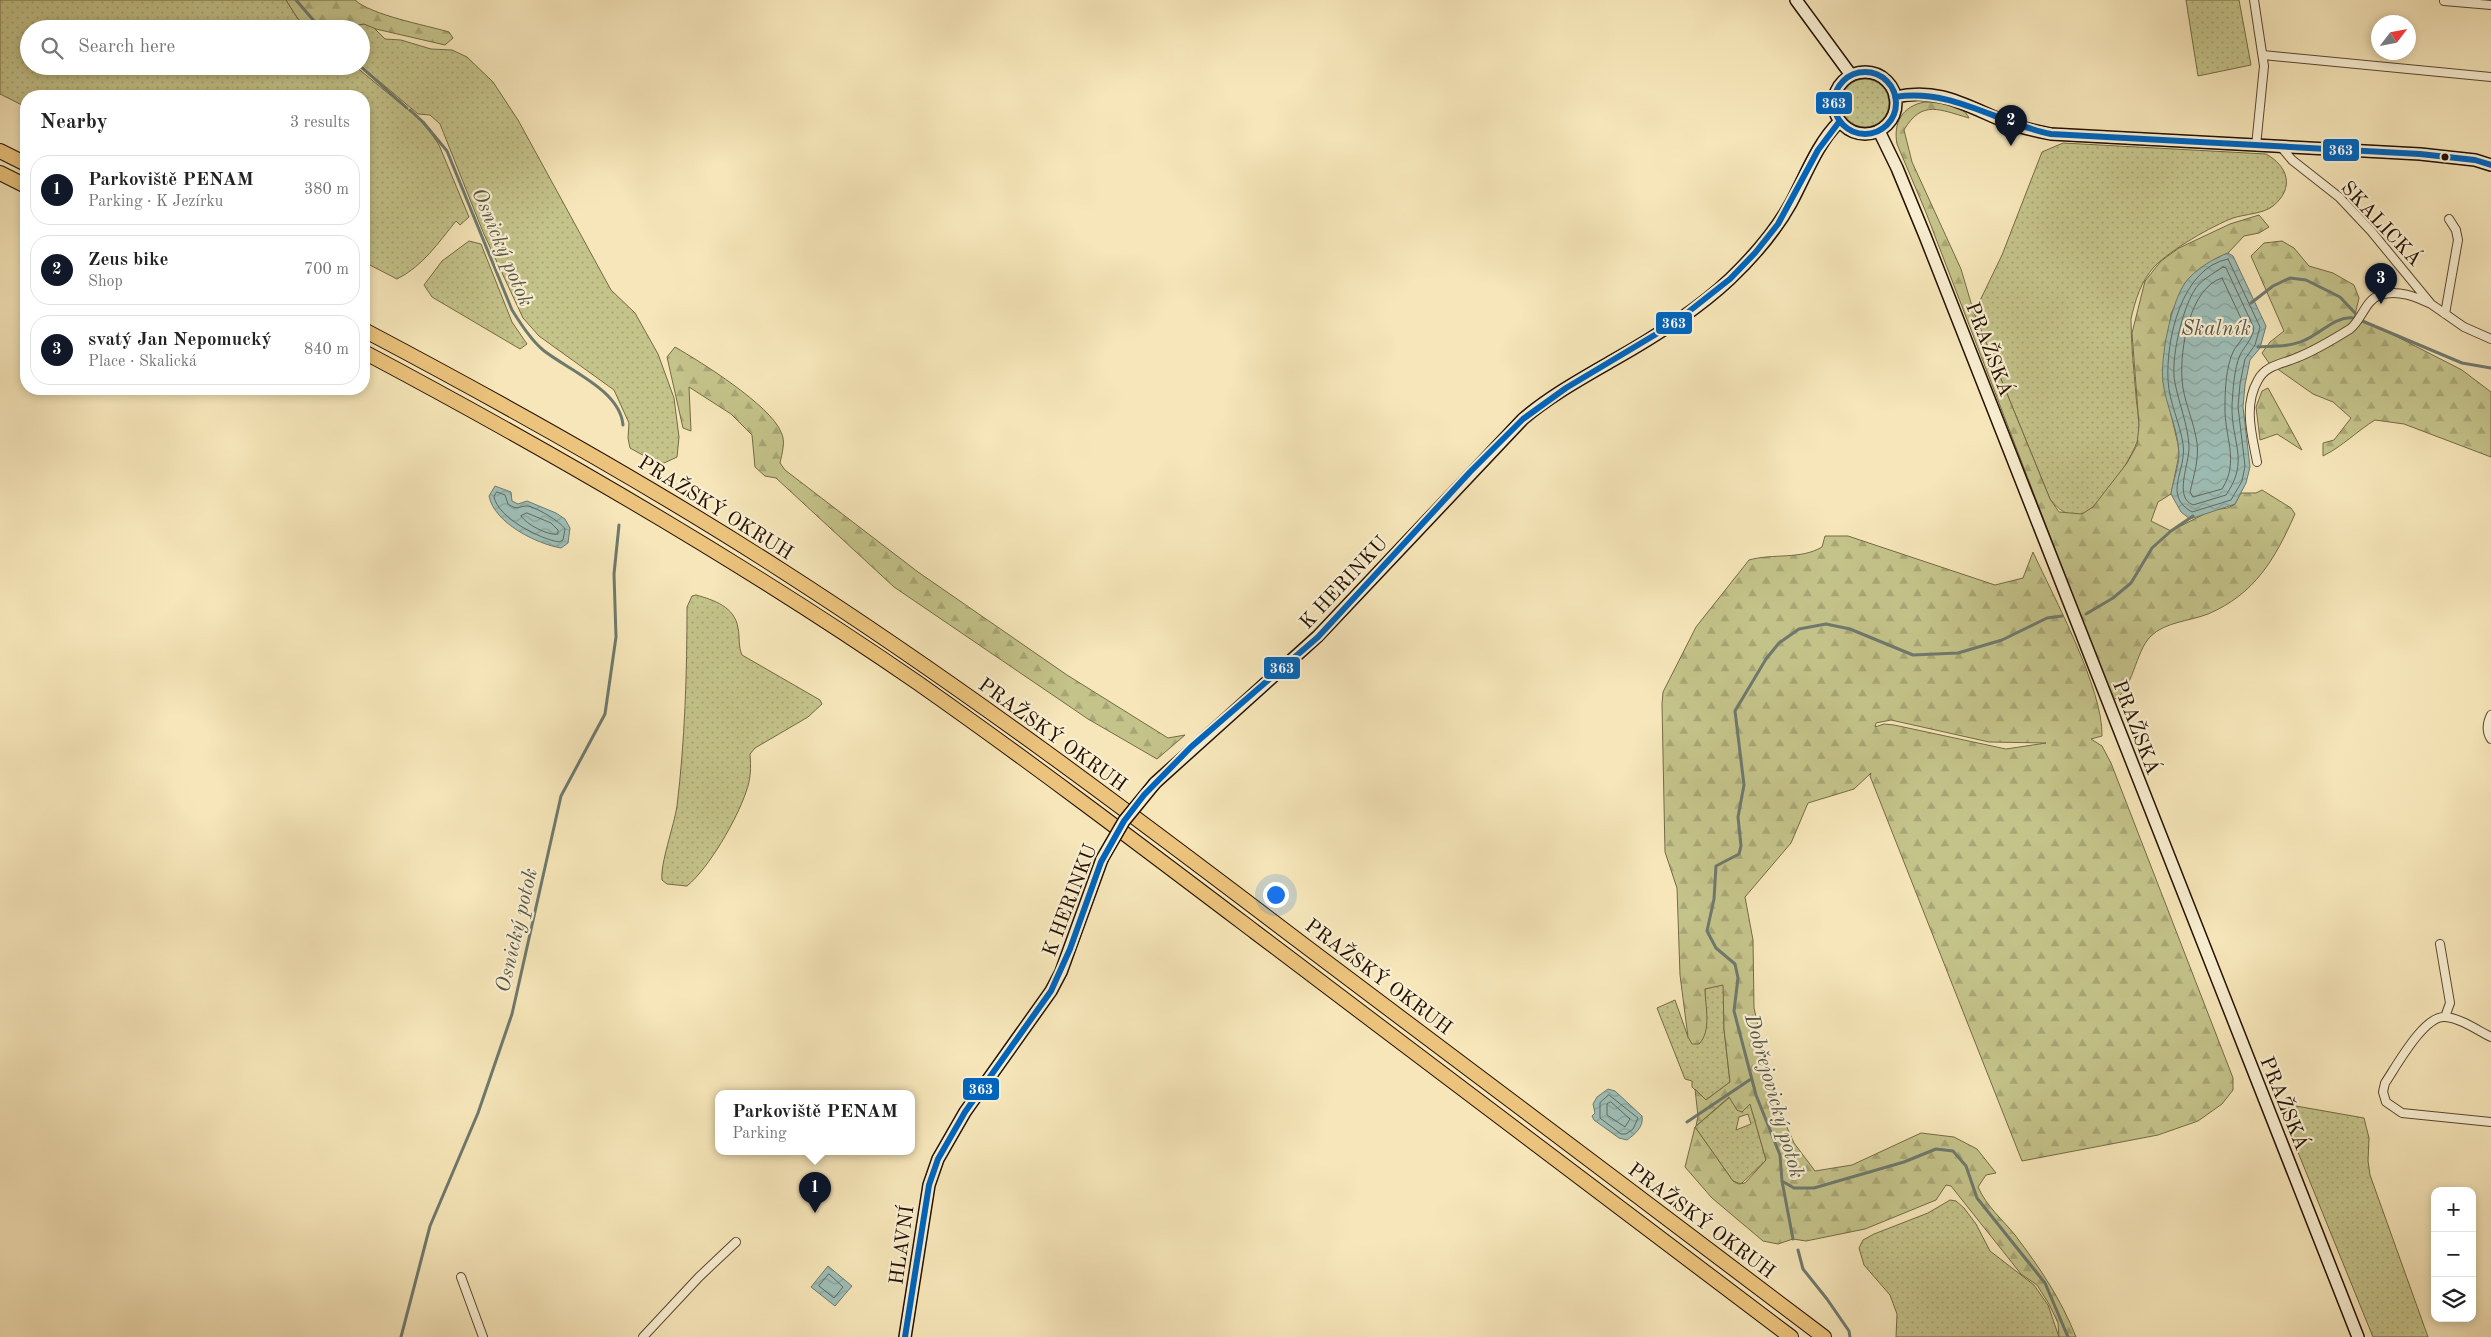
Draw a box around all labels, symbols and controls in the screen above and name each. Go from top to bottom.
north arrow [2371,15,2416,60]
search box [20,20,370,75]
icon: search [38,34,66,62]
text: Search here [78,38,175,57]
line badge: 363 [1815,91,1853,115]
text: 363 [1822,97,1846,111]
pin: 2 [1995,105,2027,146]
text: Nearby [40,112,108,133]
text: 3 results [290,115,350,131]
line badge: 363 [2322,138,2360,162]
text: 363 [2329,144,2353,158]
unlabelled marker [2440,152,2450,162]
text: Parkoviště PENAM [88,171,254,190]
street label: SKALICKÁ [2336,176,2427,271]
text: 1 [52,182,62,198]
text: 380 m [304,182,349,198]
water label: Osnický potok [467,185,536,310]
text: Parking · K Jezírku [88,194,223,210]
text: Zeus bike [88,251,169,270]
text: 2 [52,262,62,278]
text: 700 m [304,262,349,278]
pin: 3 [2365,263,2397,304]
text: Shop [88,274,123,290]
street label: PRAŽSKÁ [1961,299,2018,400]
line badge: 363 [1655,311,1693,335]
text: 363 [1662,317,1686,331]
water label: Skalník [2181,319,2251,340]
text: svatý Jan Nepomucký [88,331,272,350]
text: 3 [52,342,62,358]
text: 840 m [304,342,349,358]
text: Place · Skalická [88,354,197,370]
street label: PRAŽSKÝ OKRUH [634,451,797,564]
street label: K HERINKU [1297,533,1392,634]
line badge: 363 [1263,656,1301,680]
text: 363 [1270,662,1294,676]
street label: PRAŽSKÝ OKRUH [974,673,1131,796]
street label: PRAŽSKÁ [2108,677,2165,778]
street label: K HERINKU [1040,841,1102,960]
water label: Osnický potok [493,866,542,994]
your location [1263,882,1289,908]
street label: PRAŽSKÝ OKRUH [1301,914,1457,1039]
water label: Dobřejovický potok [1740,1011,1807,1181]
street label: PRAŽSKÁ [2255,1053,2314,1153]
line badge: 363 [962,1077,1000,1101]
text: 363 [969,1083,993,1097]
popup [715,1090,915,1155]
text: Parkoviště PENAM [732,1103,898,1122]
text: Parking [732,1126,787,1142]
street label: PRAŽSKÝ OKRUH [1624,1158,1780,1283]
pin: 1 [799,1172,831,1213]
map controls [2431,1187,2476,1322]
button: + [2431,1187,2476,1232]
street label: HLAVNÍ [885,1204,918,1286]
button: − [2431,1232,2476,1277]
button: layers [2431,1277,2476,1322]

